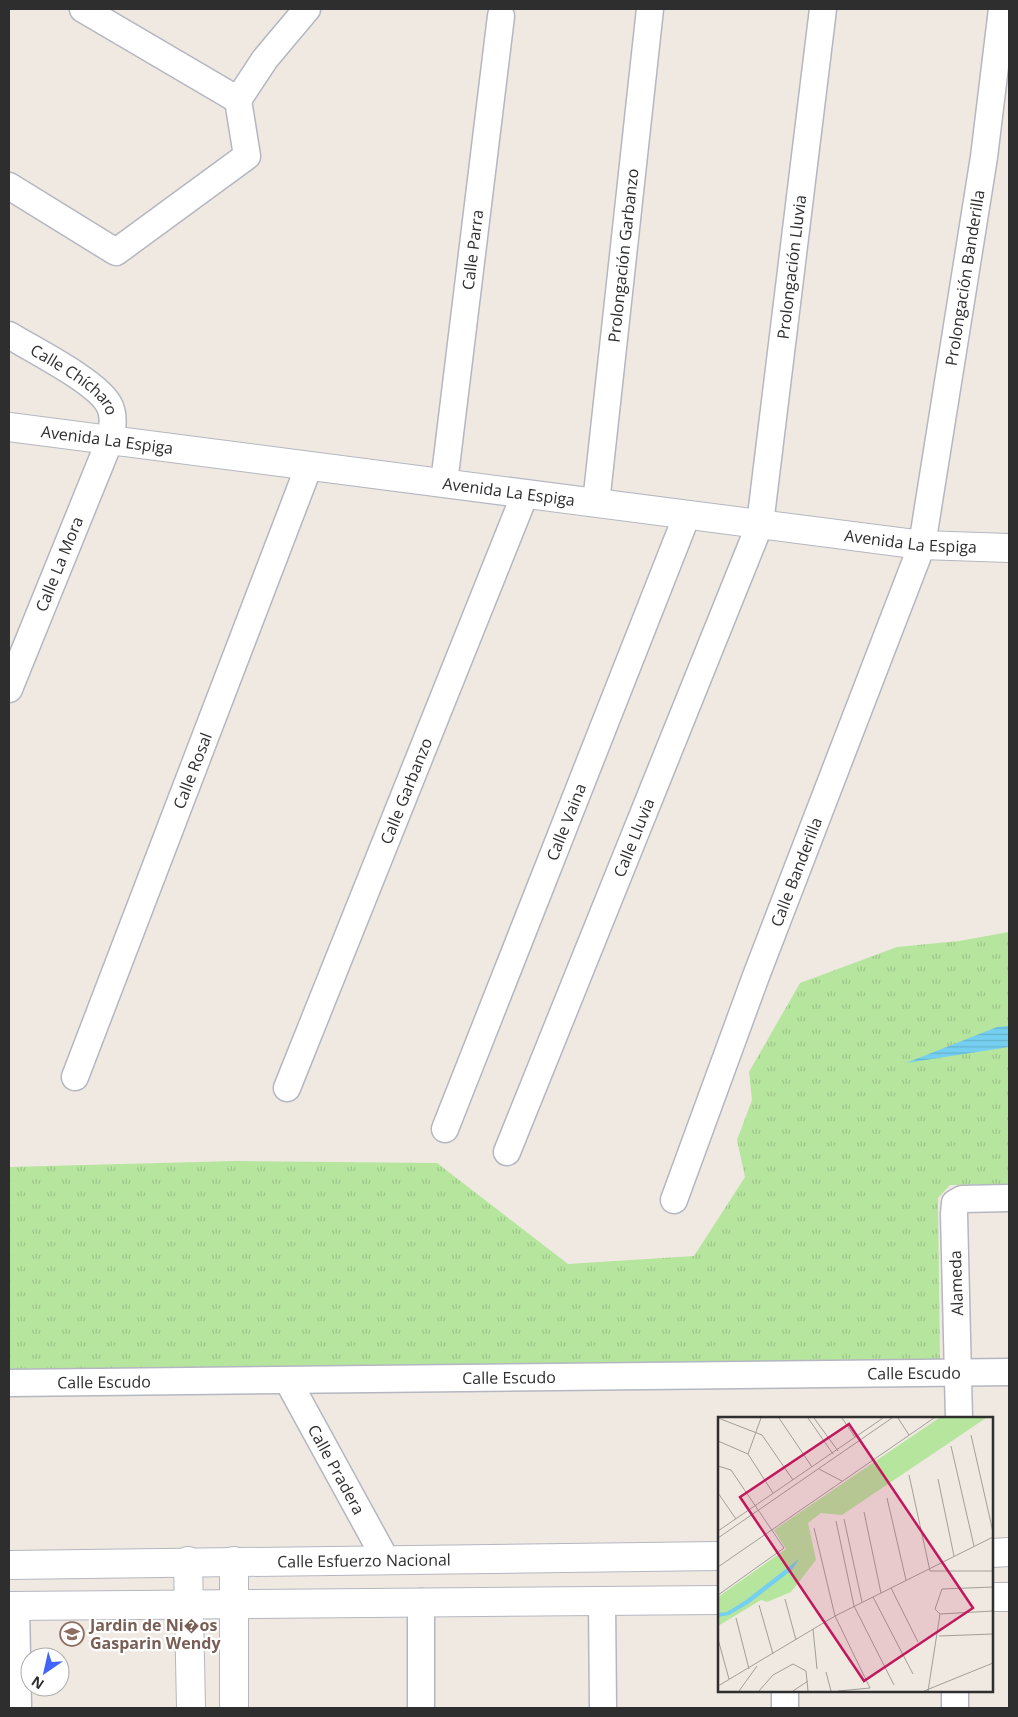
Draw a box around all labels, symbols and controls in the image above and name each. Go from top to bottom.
street label: Prolongación Garbanzo [603,167,643,344]
street label: Prolongación Banderilla [940,188,990,367]
street label: Prolongación Lluvia [772,194,811,340]
street label: Calle Parra [457,208,488,291]
street label: Calle Chícharo [27,339,123,418]
street label: Avenida La Espiga [40,420,175,459]
street label: Avenida La Espiga [441,472,576,511]
street label: Calle La Mora [30,513,88,615]
street label: Avenida La Espiga [843,524,977,558]
street label: Calle Rosal [168,729,217,812]
street label: Calle Garbanzo [375,734,437,847]
street label: Calle Vaina [541,780,591,864]
street label: Calle Lluvia [608,795,659,880]
street label: Calle Banderilla [765,814,827,930]
street label: Alameda [944,1250,968,1316]
street label: Calle Escudo [867,1362,961,1385]
street label: Calle Escudo [462,1366,556,1389]
street label: Calle Escudo [57,1370,151,1393]
inset map [718,1417,993,1692]
street label: Calle Pradera [303,1421,370,1519]
street label: Calle Esfuerzo Nacional [277,1548,451,1573]
place label: Jardin de Ni�os Gasparin Wendy [88,1614,221,1654]
school or university icon: Jardin de Ni�os Gasparin Wendy [59,1621,85,1647]
north arrow [20,1647,70,1697]
text: N [27,1672,47,1694]

